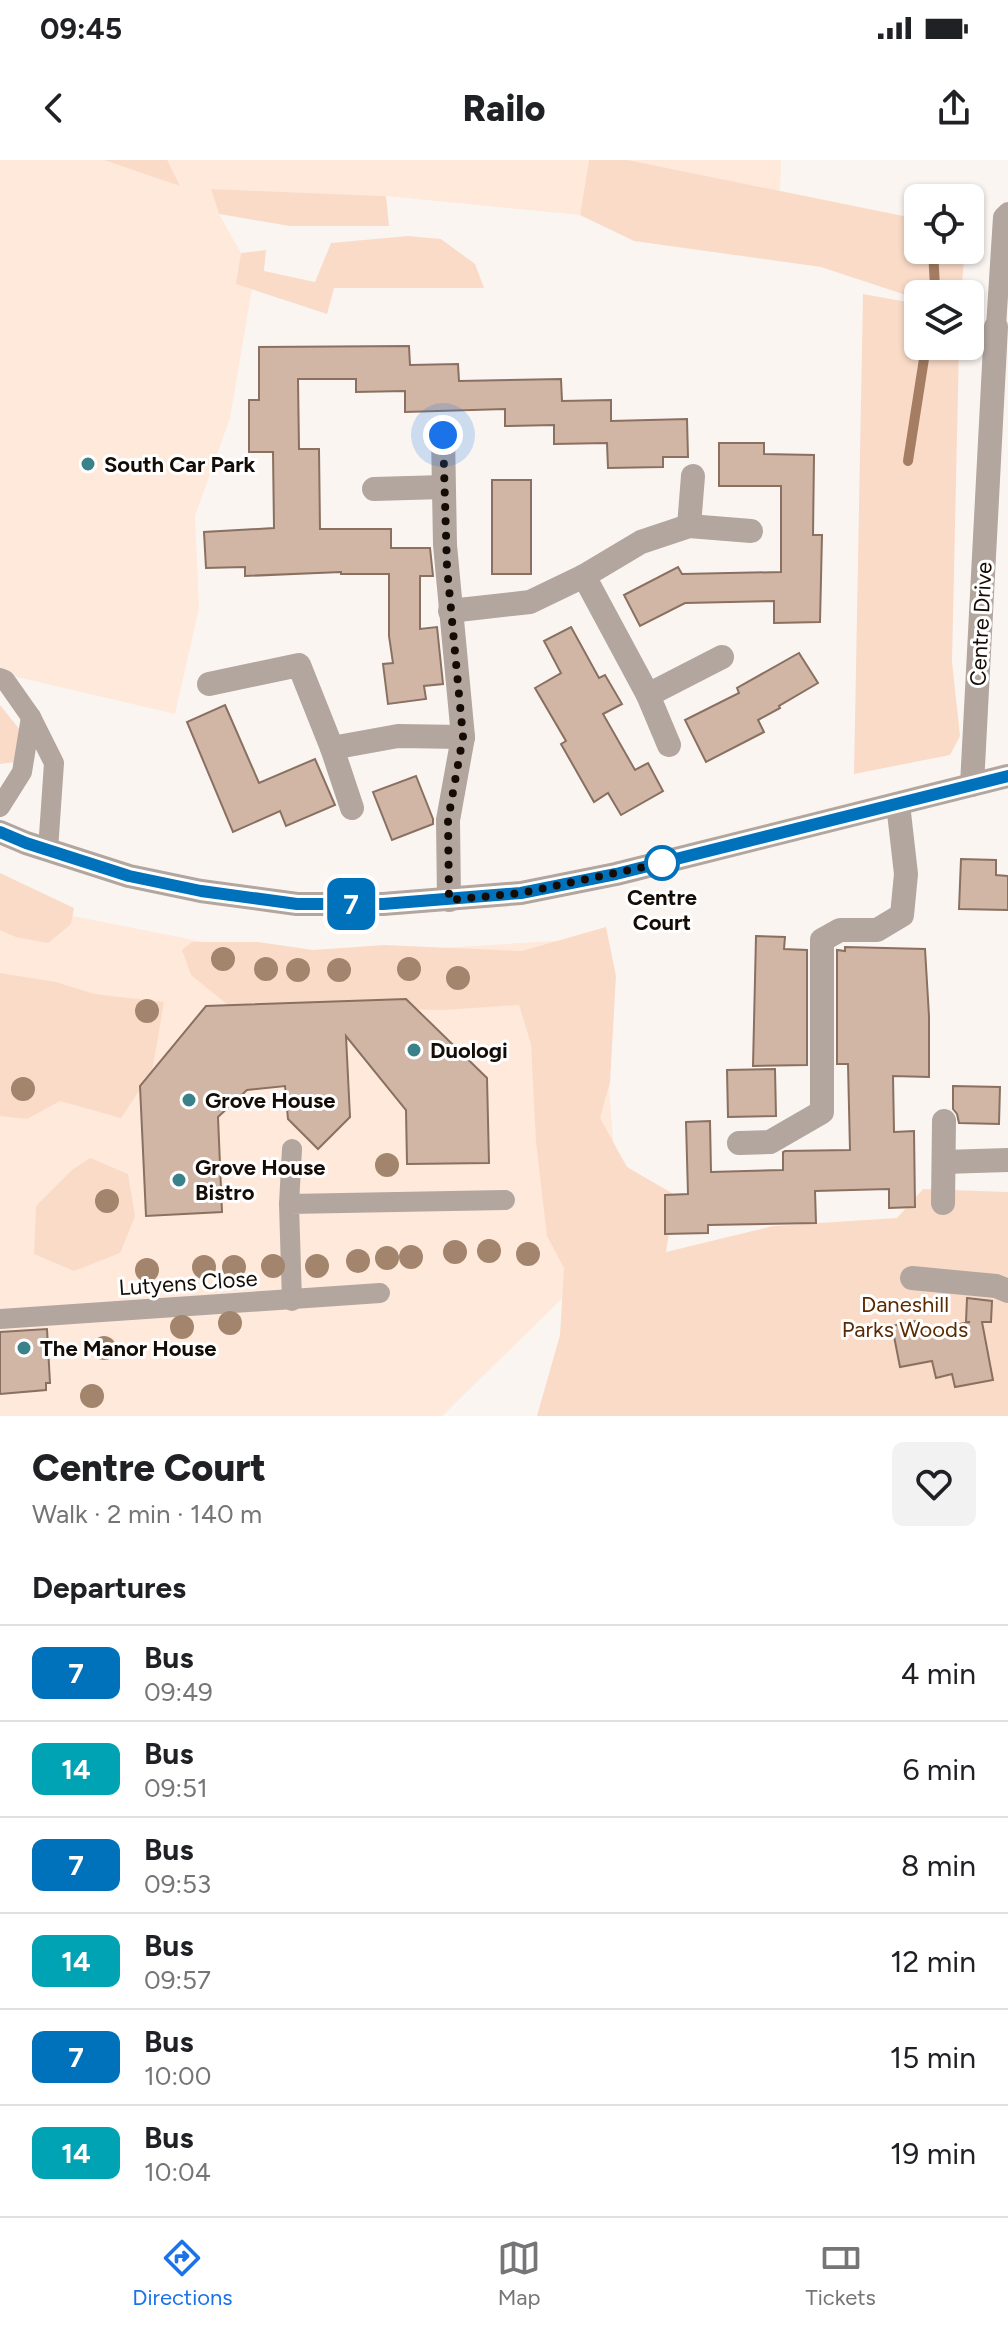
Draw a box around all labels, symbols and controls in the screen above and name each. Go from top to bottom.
text: 09:45 [40,10,122,47]
icon: back [32,86,76,130]
icon: share [932,86,976,130]
text: Railo [462,87,546,130]
map controls [904,184,984,360]
button: locate [904,184,984,264]
button: layers [904,280,984,360]
your location [423,415,463,455]
place label: South Car Park [104,451,256,478]
marker: South Car Park [79,455,97,473]
street label: Centre Drive [964,561,998,687]
marker: Centre Court [645,846,679,880]
line badge: 7 [325,878,377,930]
place label: Centre Court [627,884,697,936]
text: 7 [343,887,359,921]
place label: Duologi [430,1037,508,1064]
marker: Duologi [405,1041,423,1059]
place label: Grove House [205,1087,336,1114]
marker: Grove House [180,1091,198,1109]
place label: Grove House Bistro [195,1154,326,1206]
marker: Grove House Bistro [170,1171,188,1189]
street label: Lutyens Close [118,1265,258,1301]
park label: Daneshill Parks Woods [842,1291,968,1343]
place label: The Manor House [40,1335,216,1362]
marker: The Manor House [15,1339,33,1357]
button: heart [892,1442,976,1526]
text: Centre Court [32,1445,266,1491]
text: Walk · 2 min · 140 m [32,1498,262,1530]
text: Departures [32,1569,186,1606]
text: Bus [144,1639,193,1676]
text: 4 min [901,1655,976,1692]
text: 7 [68,1656,84,1690]
text: 09:49 [144,1676,213,1708]
text: Bus [144,1735,193,1772]
text: 6 min [902,1751,976,1788]
text: 14 [61,1752,91,1786]
text: 09:51 [144,1772,208,1804]
text: Bus [144,1831,193,1868]
text: 8 min [901,1847,976,1884]
text: 7 [68,1848,84,1882]
text: 09:53 [144,1868,211,1900]
text: Bus [144,1927,193,1964]
text: 12 min [890,1943,976,1980]
text: 14 [61,1944,91,1978]
text: 09:57 [144,1964,211,1996]
text: Bus [144,2023,193,2060]
text: 15 min [890,2039,976,2076]
text: 7 [68,2040,84,2074]
text: 10:00 [144,2060,211,2092]
text: Bus [144,2119,193,2156]
text: 19 min [890,2135,976,2172]
text: 14 [61,2136,91,2170]
text: 10:04 [144,2156,211,2188]
tab: Directions [132,2236,233,2311]
tab: Map [497,2236,541,2311]
tab: Tickets [806,2236,876,2311]

